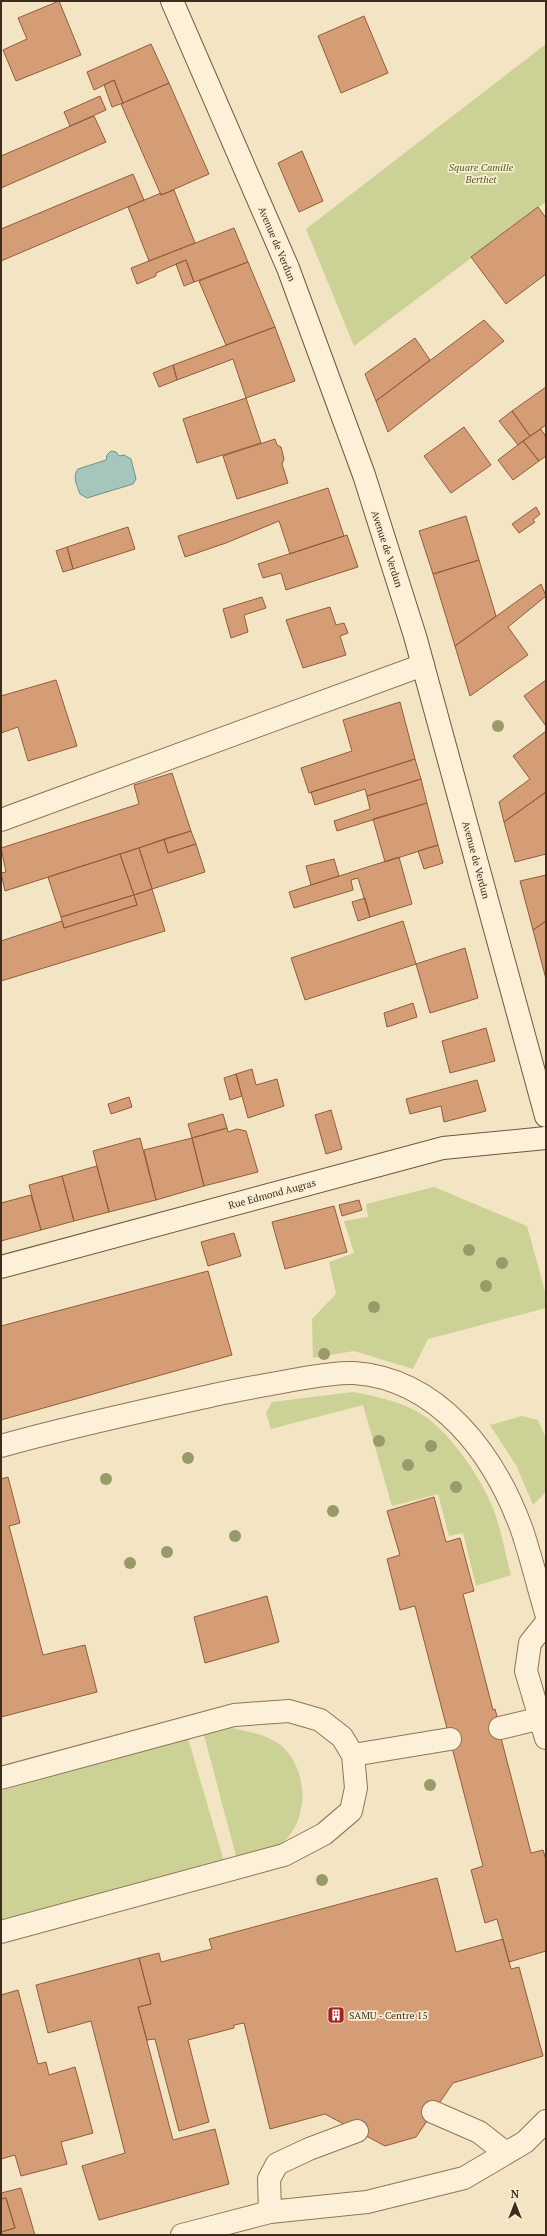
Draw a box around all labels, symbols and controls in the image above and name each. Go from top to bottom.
park label: Square Camille Berthet [449,161,514,186]
street label: Avenue de Verdun [255,205,299,283]
street label: Avenue de Verdun [368,509,406,589]
street label: Avenue de Verdun [459,820,493,900]
street label: Rue Edmond Augras [227,1176,317,1212]
building icon: SAMU - Centre 15 [326,2005,346,2025]
place label: SAMU - Centre 15 [349,2009,428,2022]
north arrow [495,2184,535,2224]
text: N [511,2187,520,2201]

